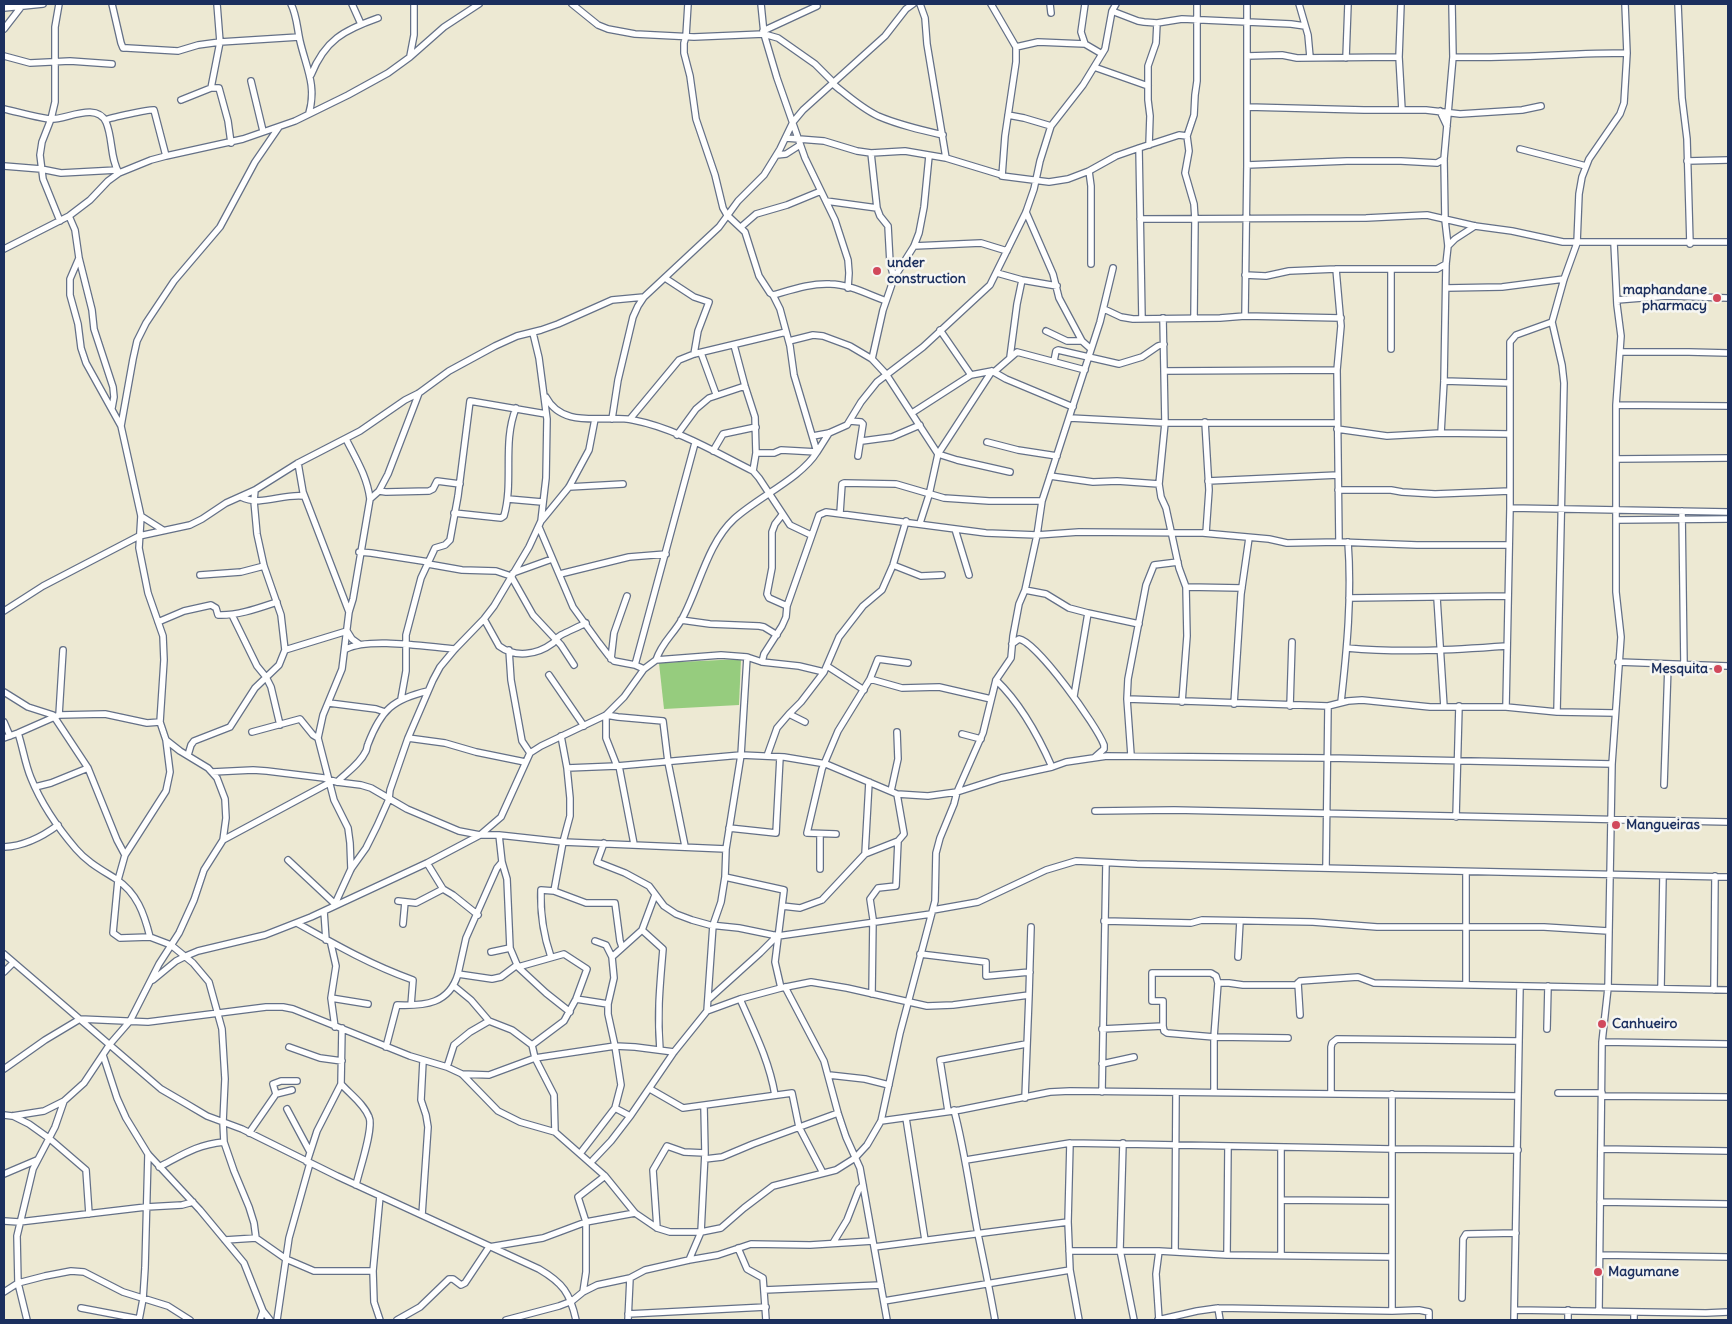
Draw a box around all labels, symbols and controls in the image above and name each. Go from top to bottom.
place label: under construction [887,255,966,288]
marker: under construction [871,265,883,277]
place label: maphandane pharmacy [1623,282,1707,314]
marker: maphandane pharmacy [1711,292,1723,304]
place label: Mesquita [1651,661,1708,677]
marker: Mesquita [1712,663,1724,675]
place label: Mangueiras [1626,817,1700,833]
marker: Mangueiras [1610,819,1622,831]
place label: Canhueiro [1612,1016,1677,1032]
marker: Canhueiro [1596,1018,1608,1030]
place label: Magumane [1608,1264,1679,1280]
marker: Magumane [1592,1266,1604,1278]

